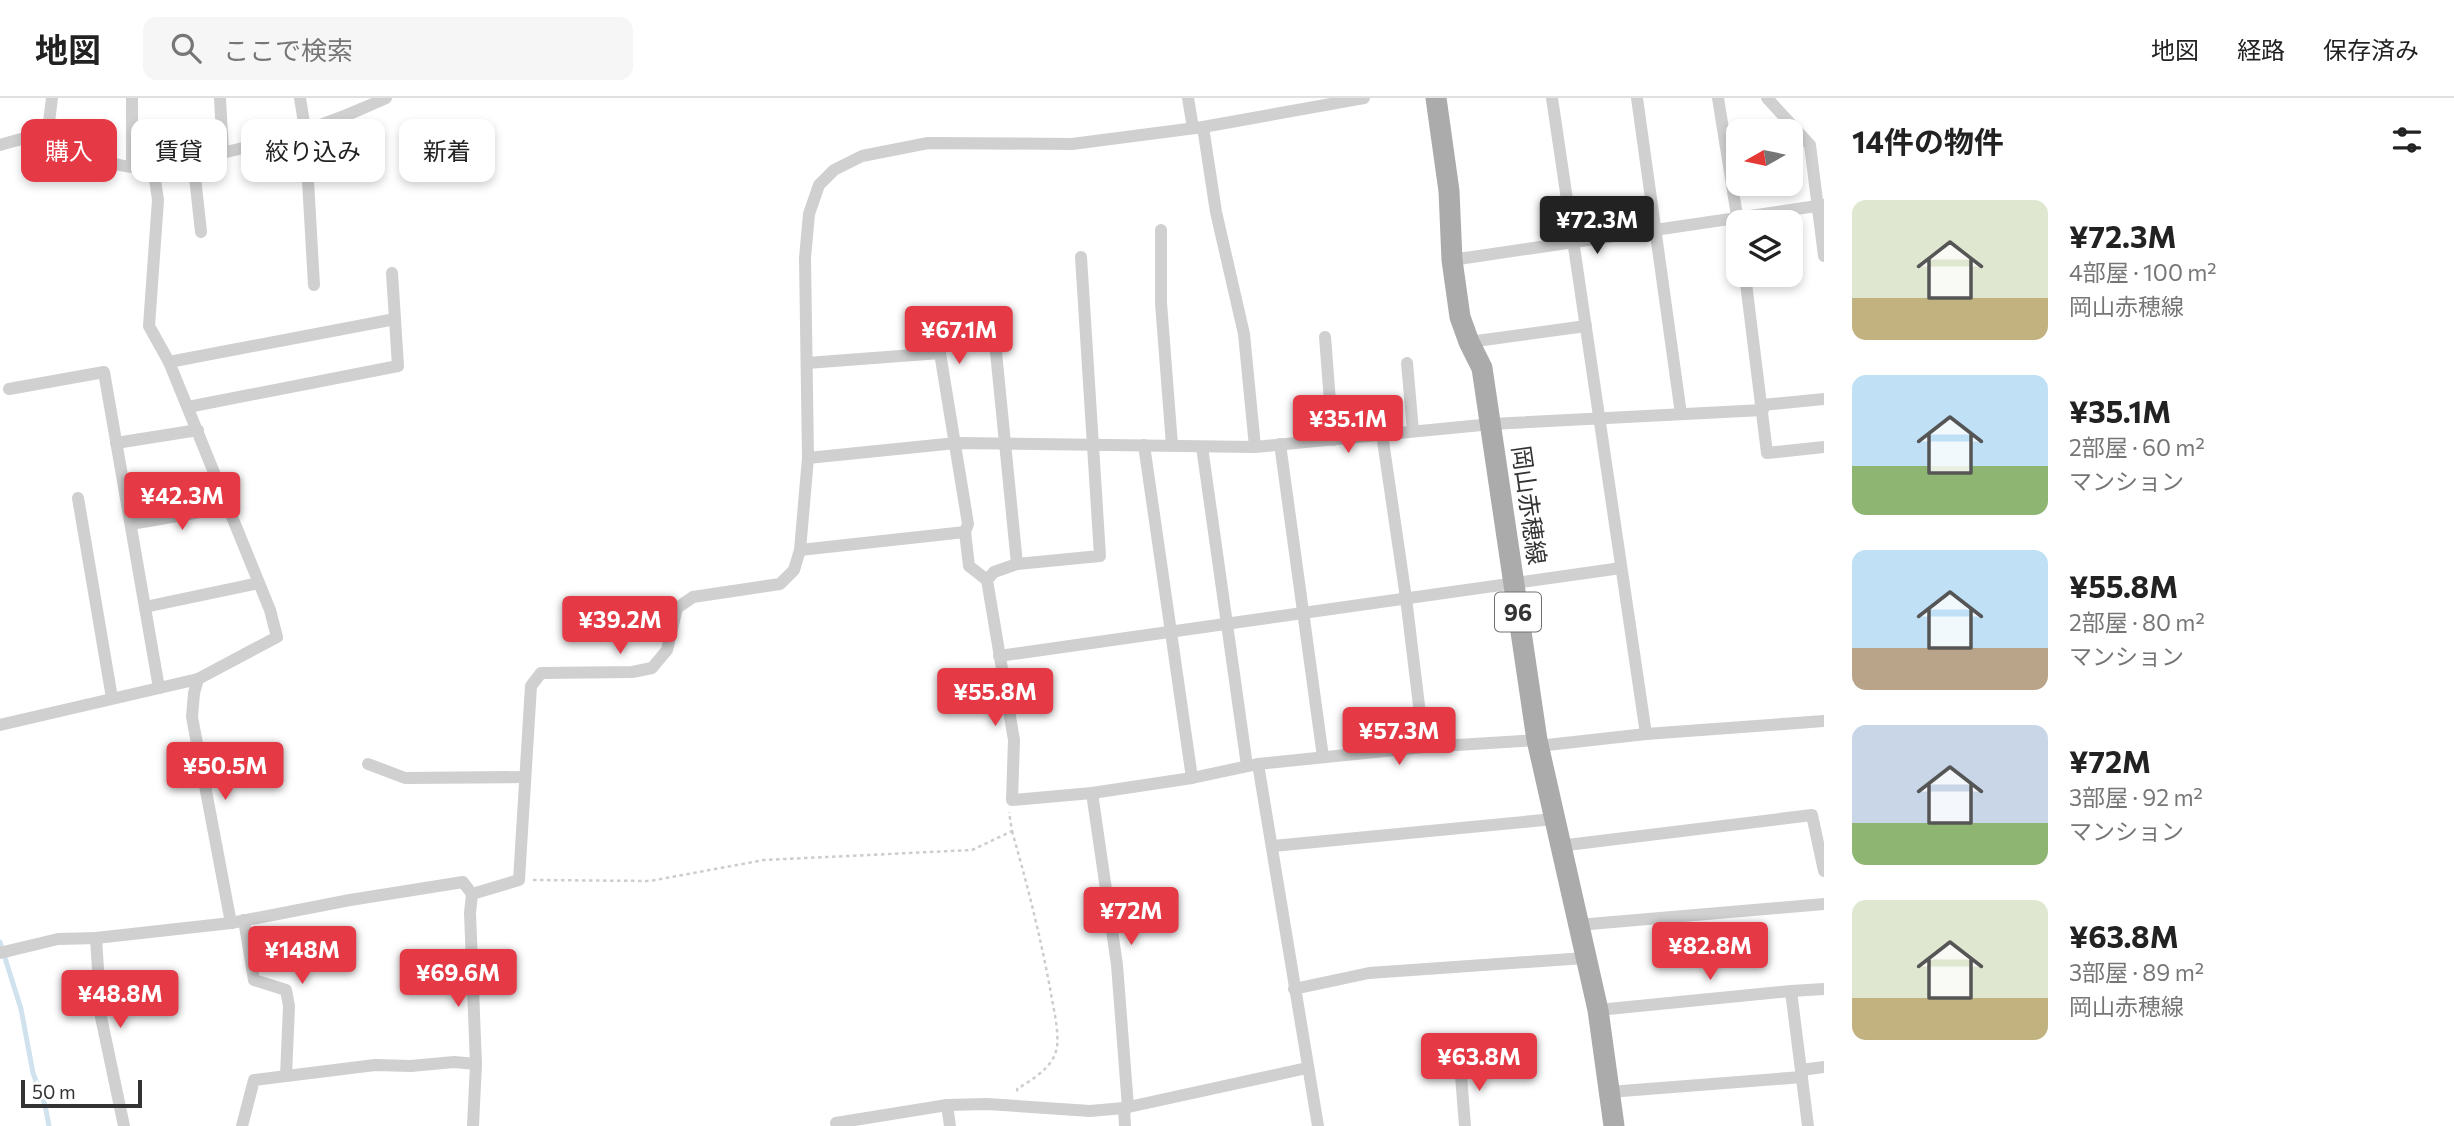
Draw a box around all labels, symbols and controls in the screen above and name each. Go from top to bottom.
search box [143,17,633,80]
text: 地図 [35,28,101,69]
icon: search [167,29,205,67]
text: ここで検索 [223,34,353,65]
text: 地図 [2151,35,2199,64]
text: 経路 [2237,35,2285,64]
text: 保存済み [2323,35,2419,64]
chip: 購入 [21,119,117,182]
chip: 賃貸 [131,119,227,182]
chip: 絞り込み [241,119,385,182]
chip: 新着 [399,119,495,182]
north arrow [1726,119,1802,196]
map controls [1726,119,1803,287]
icon: filters [2388,121,2426,159]
text: 14件の物件 [1852,122,2004,159]
pin: ¥72.3M [1540,197,1654,256]
text: ¥72.3M [1556,205,1638,233]
button: layers [1726,210,1803,287]
text: ¥72.3M [2069,217,2176,254]
icon: home [1908,228,1992,312]
text: 4部屋 · 100 m² [2069,258,2217,286]
text: 岡山赤穂線 [2069,292,2184,320]
pin: ¥67.1M [902,306,1016,366]
text: ¥67.1M [921,315,997,343]
text: ¥35.1M [2069,392,2171,429]
pin: ¥35.1M [1291,396,1405,455]
icon: home [1908,403,1992,487]
text: ¥35.1M [1309,404,1387,432]
text: 2部屋 · 60 m² [2069,433,2205,461]
street label: 岡山赤穂線 [1507,444,1553,566]
text: マンション [2069,467,2184,495]
pin: ¥42.3M [125,472,239,532]
text: ¥42.3M [140,481,224,509]
text: ¥55.8M [2069,567,2178,604]
icon: home [1908,578,1992,662]
road number: 96 [1495,592,1541,632]
pin: ¥39.2M [563,596,677,656]
text: ¥39.2M [578,605,662,633]
text: 2部屋 · 80 m² [2069,608,2205,636]
text: マンション [2069,642,2184,670]
pin: ¥55.8M [938,668,1052,728]
text: ¥55.8M [953,677,1037,705]
pin: ¥57.3M [1342,708,1456,767]
text: ¥57.3M [1359,716,1439,744]
pin: ¥50.5M [168,742,282,802]
text: ¥72M [2069,742,2151,779]
text: ¥50.5M [183,751,267,779]
icon: home [1908,753,1992,837]
text: 3部屋 · 92 m² [2069,783,2203,811]
text: マンション [2069,817,2184,845]
pin: ¥72M [1090,888,1172,947]
text: ¥72M [1100,896,1162,924]
text: ¥63.8M [2069,917,2179,954]
pin: ¥82.8M [1653,922,1767,982]
pin: ¥148M [253,926,351,986]
icon: home [1908,928,1992,1012]
text: ¥82.8M [1668,931,1752,959]
text: ¥148M [264,935,340,963]
pin: ¥69.6M [401,950,515,1009]
text: ¥69.6M [416,958,500,986]
text: 3部屋 · 89 m² [2069,958,2204,986]
pin: ¥48.8M [63,970,177,1030]
text: ¥48.8M [77,979,163,1007]
text: 岡山赤穂線 [2069,992,2184,1020]
pin: ¥63.8M [1422,1034,1536,1093]
text: ¥63.8M [1437,1042,1521,1070]
scale bar [21,1077,142,1109]
text: 50 m [32,1080,76,1103]

